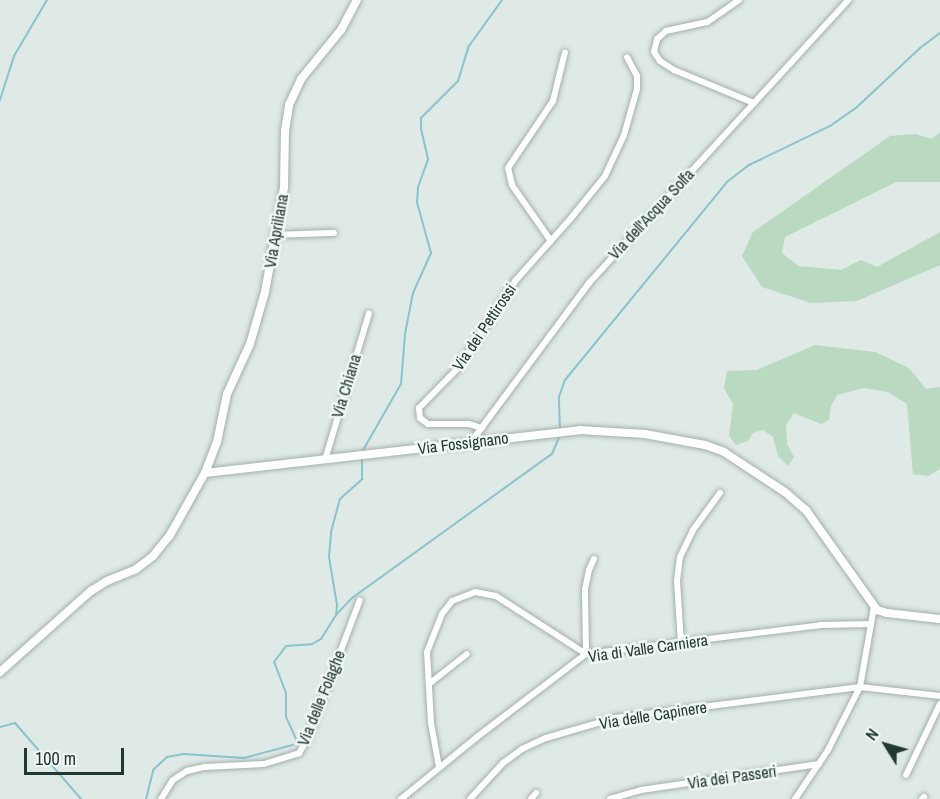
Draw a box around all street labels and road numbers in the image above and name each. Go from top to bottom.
street label: Via dell'Acqua Solfa [604,165,698,263]
street label: Via Apriliana [260,192,292,270]
street label: Via dei Pettirossi [448,280,520,374]
street label: Via Chiana [327,352,365,420]
street label: Via Fossignano [417,428,509,458]
street label: Via di Valle Carniera [587,630,709,666]
street label: Via delle Folaghe [293,647,349,749]
street label: Via delle Capinere [598,697,708,733]
street label: Via dei Passeri [686,761,778,793]

